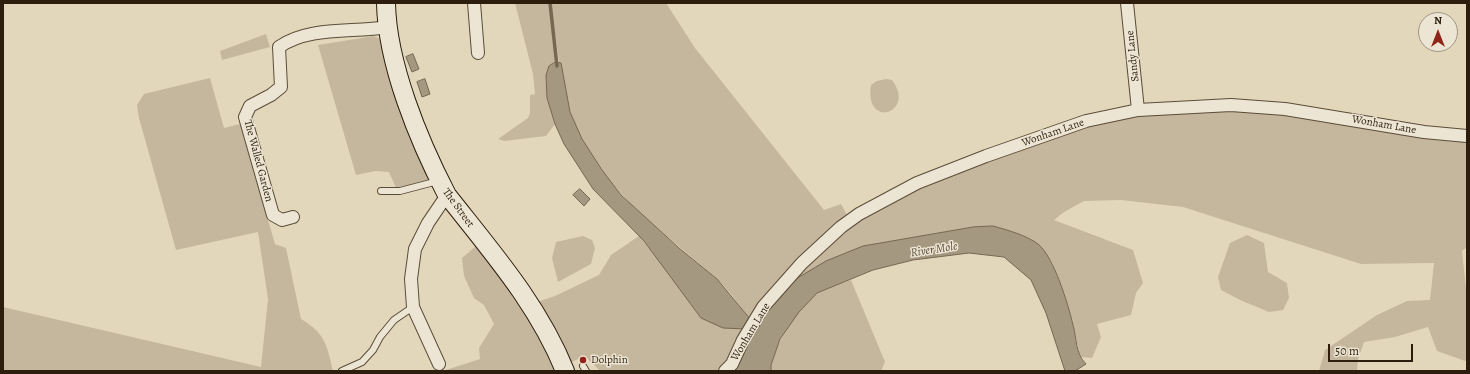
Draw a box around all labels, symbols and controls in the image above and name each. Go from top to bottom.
north arrow [1418,12,1458,52]
text: N [1434,13,1442,28]
street label: Sandy Lane [1124,30,1142,82]
street label: Wonham Lane [1351,113,1417,137]
street label: Wonham Lane [1020,116,1086,150]
street label: The Walled Garden [241,119,275,203]
street label: The Street [439,186,477,230]
water label: River Mole [910,239,958,261]
street label: Wonham Lane [729,301,773,363]
scale bar [1330,336,1415,362]
text: 50 m [1335,343,1359,359]
place label: Dolphin [591,353,628,367]
marker: Dolphin [578,355,588,365]

